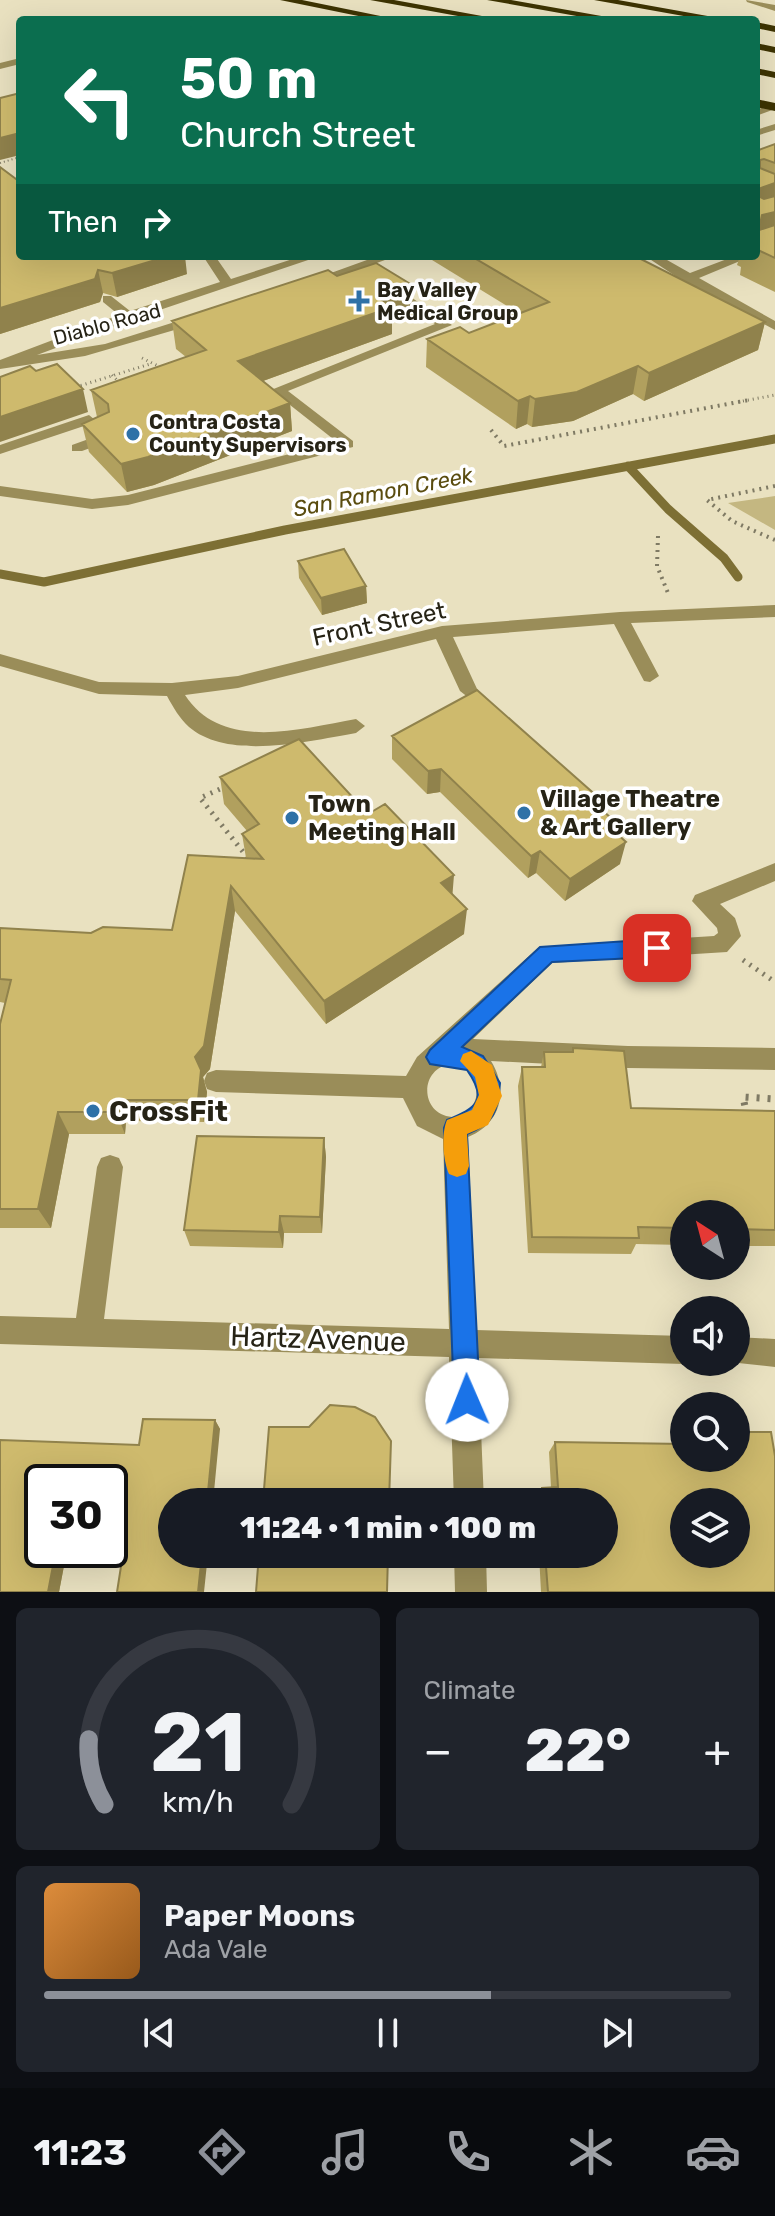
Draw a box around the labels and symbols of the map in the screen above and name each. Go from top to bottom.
place label: Bay Valley Medical Group [377,278,518,325]
marker: Bay Valley Medical Group [348,290,370,312]
street label: Diablo Road [51,298,163,350]
place label: Contra Costa County Supervisors [149,410,347,457]
marker: Contra Costa County Supervisors [124,425,142,443]
water label: San Ramon Creek [291,461,476,523]
street label: Front Street [310,596,448,652]
place label: Village Theatre & Art Gallery [540,785,720,841]
place label: Town Meeting Hall [308,790,456,846]
marker: Village Theatre & Art Gallery [515,804,533,822]
marker: Town Meeting Hall [283,809,301,827]
pin [623,914,691,982]
place label: CrossFit [109,1095,228,1128]
marker: CrossFit [84,1102,102,1120]
north arrow [670,1200,750,1280]
street label: Hartz Avenue [230,1319,406,1359]
position arrow [425,1358,509,1442]
speed limit sign: 30 [24,1464,128,1568]

